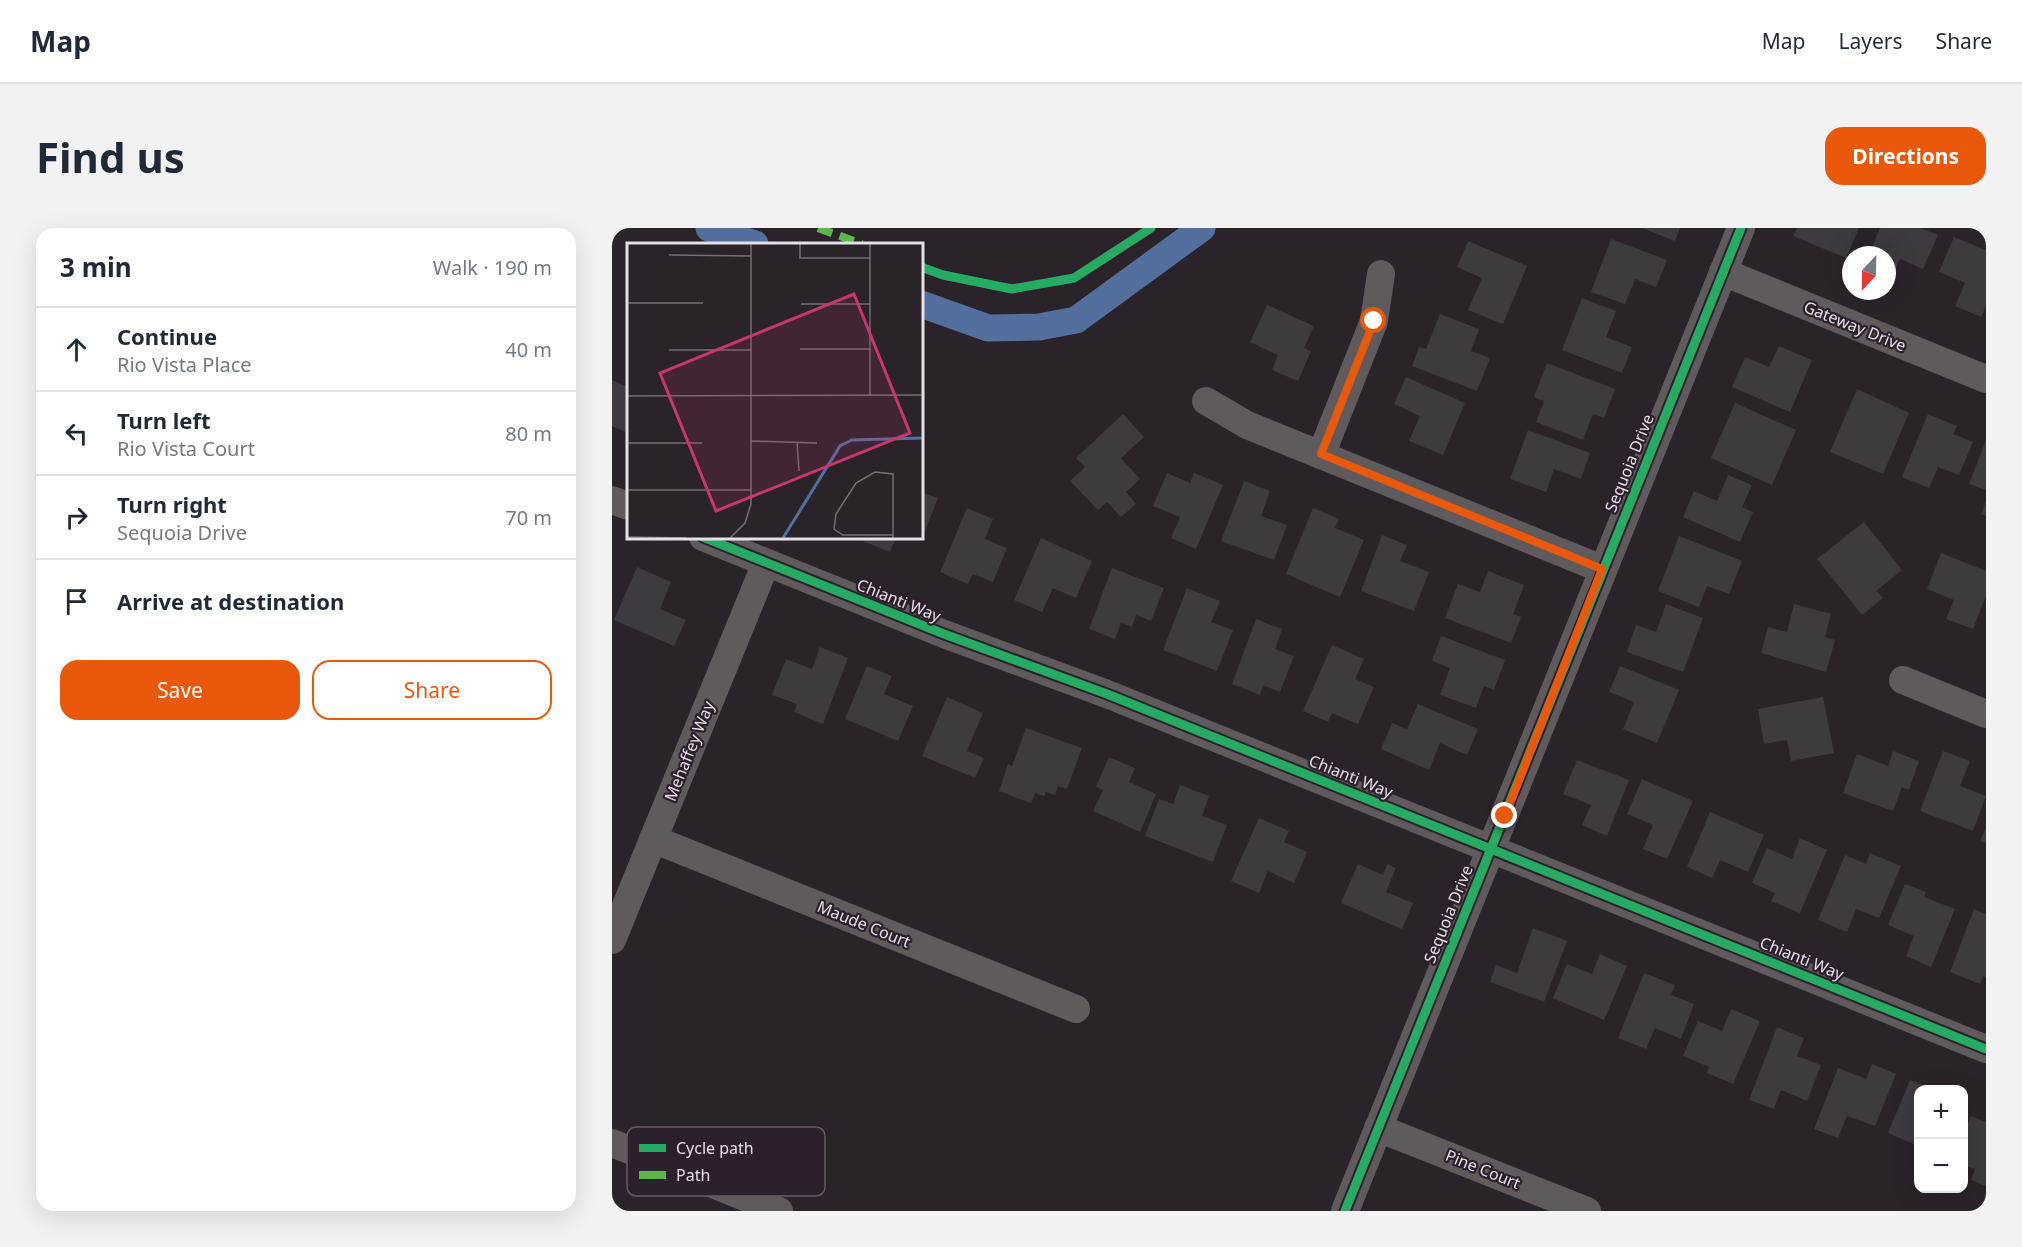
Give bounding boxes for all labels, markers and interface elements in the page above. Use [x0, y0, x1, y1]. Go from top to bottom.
text: Map [30, 22, 91, 60]
text: Map [1762, 27, 1806, 55]
text: Layers [1839, 27, 1903, 55]
text: Share [1936, 27, 1992, 55]
button: Directions [1825, 127, 1986, 185]
text: Find us [36, 128, 185, 185]
inset map [627, 243, 922, 538]
north arrow [1842, 246, 1896, 300]
text: 3 min [60, 249, 132, 285]
text: Walk · 190 m [433, 254, 552, 281]
street label: Gateway Drive [1801, 295, 1909, 357]
route start [1360, 307, 1386, 333]
text: Continue [117, 321, 217, 351]
icon: ahead [60, 333, 93, 366]
text: 40 m [505, 336, 552, 363]
text: Rio Vista Place [117, 351, 252, 378]
text: Turn left [117, 405, 211, 435]
street label: Sequoia Drive [1599, 411, 1659, 515]
icon: left [60, 417, 93, 450]
text: 80 m [505, 420, 552, 447]
text: Rio Vista Court [117, 435, 255, 462]
text: Turn right [117, 489, 227, 519]
icon: right [60, 501, 93, 534]
text: 70 m [505, 504, 552, 531]
text: Sequoia Drive [117, 519, 247, 546]
street label: Chianti Way [854, 573, 945, 627]
icon: arrive [60, 585, 93, 618]
text: Arrive at destination [117, 586, 344, 616]
button: Save [60, 660, 300, 720]
button: Share [312, 660, 552, 720]
street label: Mehaffey Way [659, 697, 719, 804]
street label: Chianti Way [1306, 749, 1397, 803]
route end [1491, 802, 1517, 828]
street label: Sequoia Drive [1418, 862, 1478, 966]
street label: Maude Court [814, 895, 914, 953]
street label: Chianti Way [1757, 931, 1848, 985]
map controls [1914, 1085, 1968, 1193]
button: + [1914, 1085, 1968, 1139]
legend [627, 1127, 825, 1196]
text: Cycle path [676, 1137, 754, 1159]
button: − [1914, 1139, 1968, 1193]
street label: Pine Court [1442, 1144, 1524, 1194]
text: Path [676, 1164, 710, 1186]

